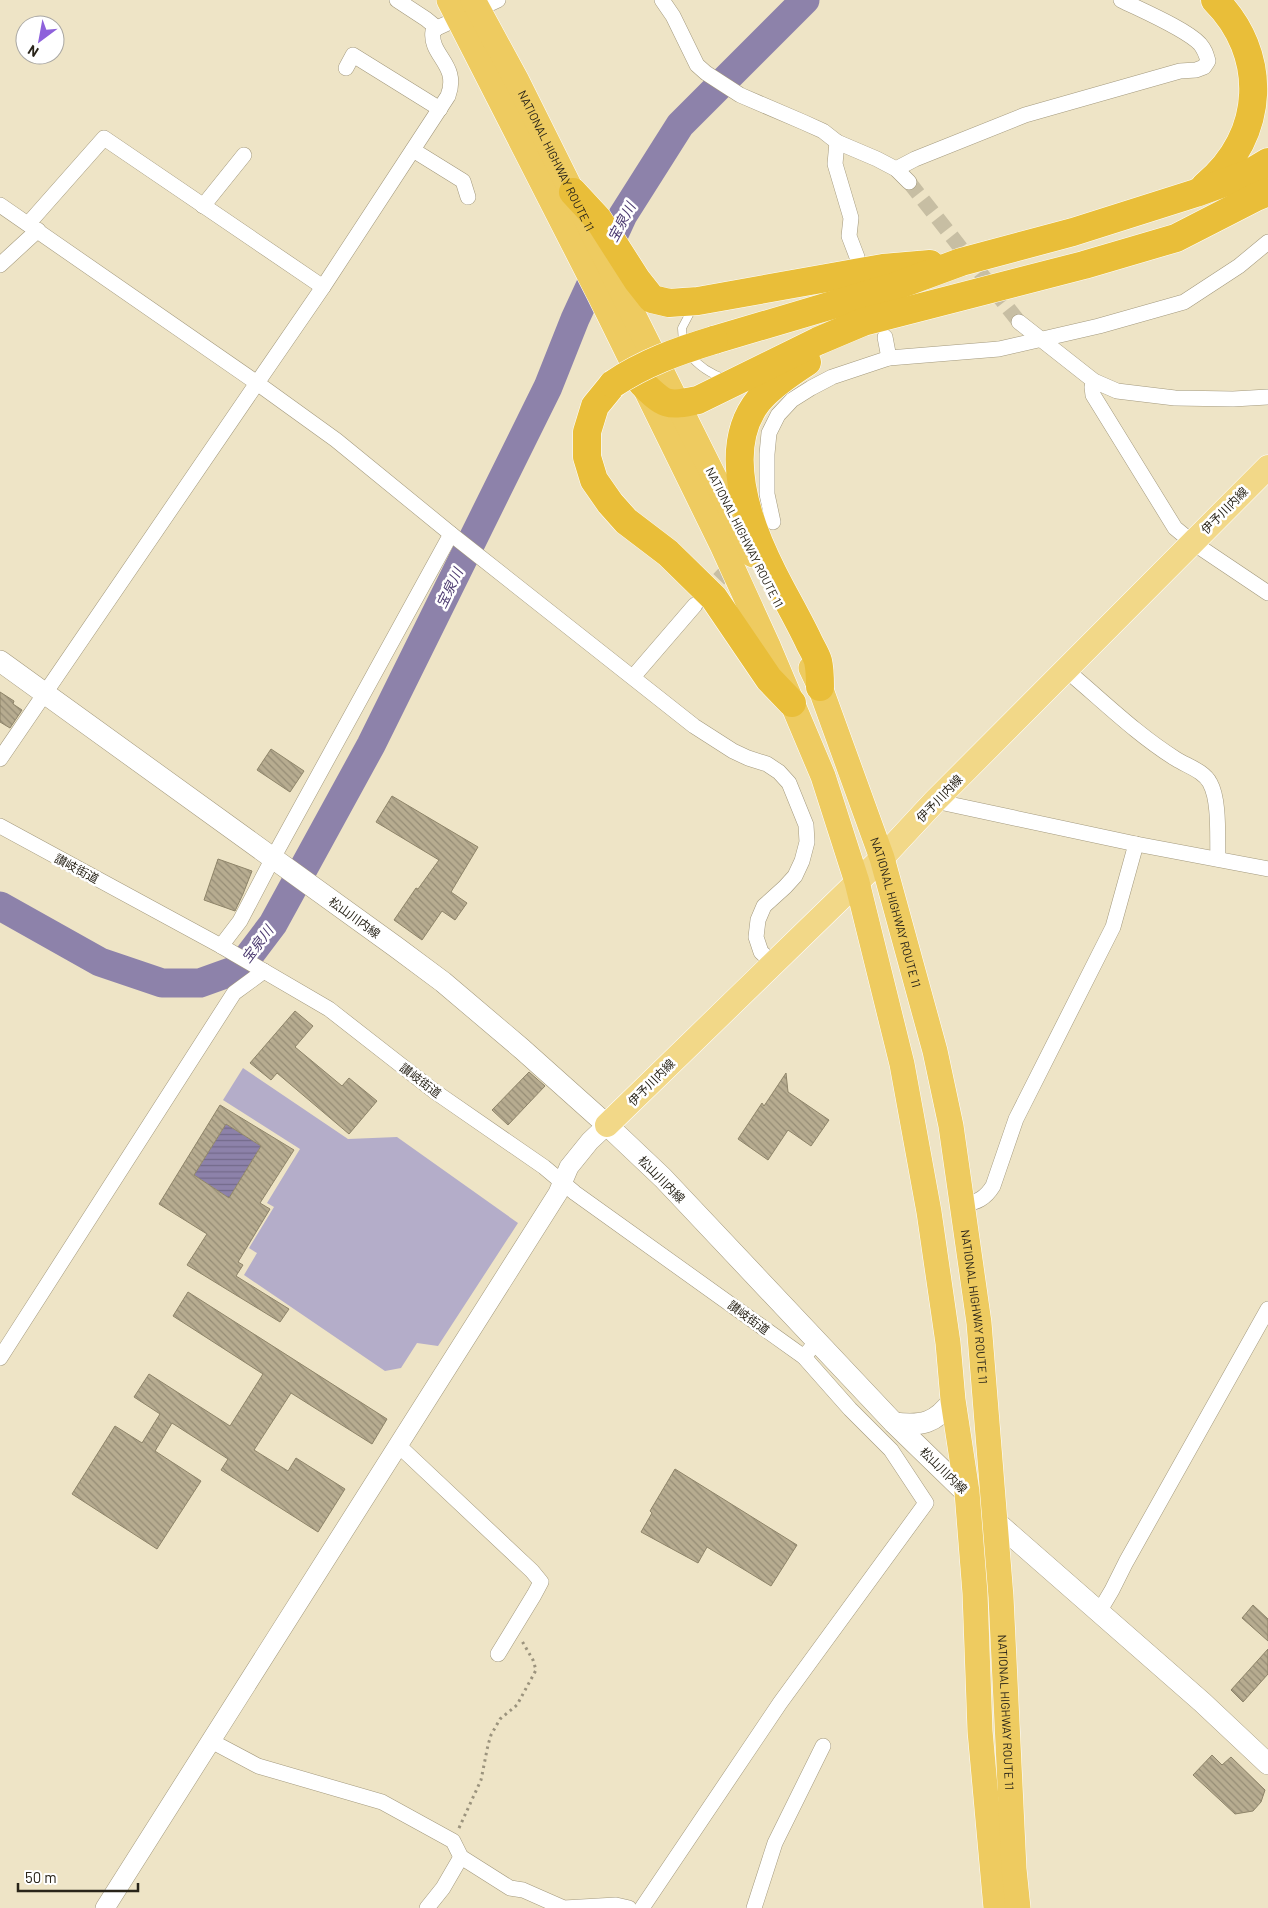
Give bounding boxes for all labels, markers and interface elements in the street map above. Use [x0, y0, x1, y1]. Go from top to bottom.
north arrow [15, 15, 65, 65]
text: N [24, 42, 41, 61]
street label: NATIONAL HIGHWAY ROUTE 11 [516, 88, 598, 233]
water label: 宝泉川 [604, 198, 639, 245]
street label: NATIONAL HIGHWAY ROUTE 11 [704, 465, 786, 609]
street label: 伊予川内線 [1198, 484, 1250, 536]
water label: 宝泉川 [432, 564, 467, 611]
street label: 伊予川内線 [913, 772, 965, 824]
street label: NATIONAL HIGHWAY ROUTE 11 [868, 835, 924, 989]
street label: 讃岐街道 [53, 851, 101, 885]
street label: 松山川内線 [327, 894, 383, 940]
water label: 宝泉川 [238, 921, 278, 966]
street label: 伊予川内線 [625, 1056, 677, 1108]
street label: 讃岐街道 [398, 1060, 444, 1100]
street label: 松山川内線 [636, 1153, 688, 1205]
street label: NATIONAL HIGHWAY ROUTE 11 [959, 1228, 991, 1384]
street label: 讃岐街道 [725, 1297, 773, 1337]
street label: 松山川内線 [918, 1444, 970, 1496]
street label: NATIONAL HIGHWAY ROUTE 11 [996, 1634, 1017, 1790]
scale bar [18, 1860, 138, 1892]
text: 50 m [25, 1868, 57, 1886]

